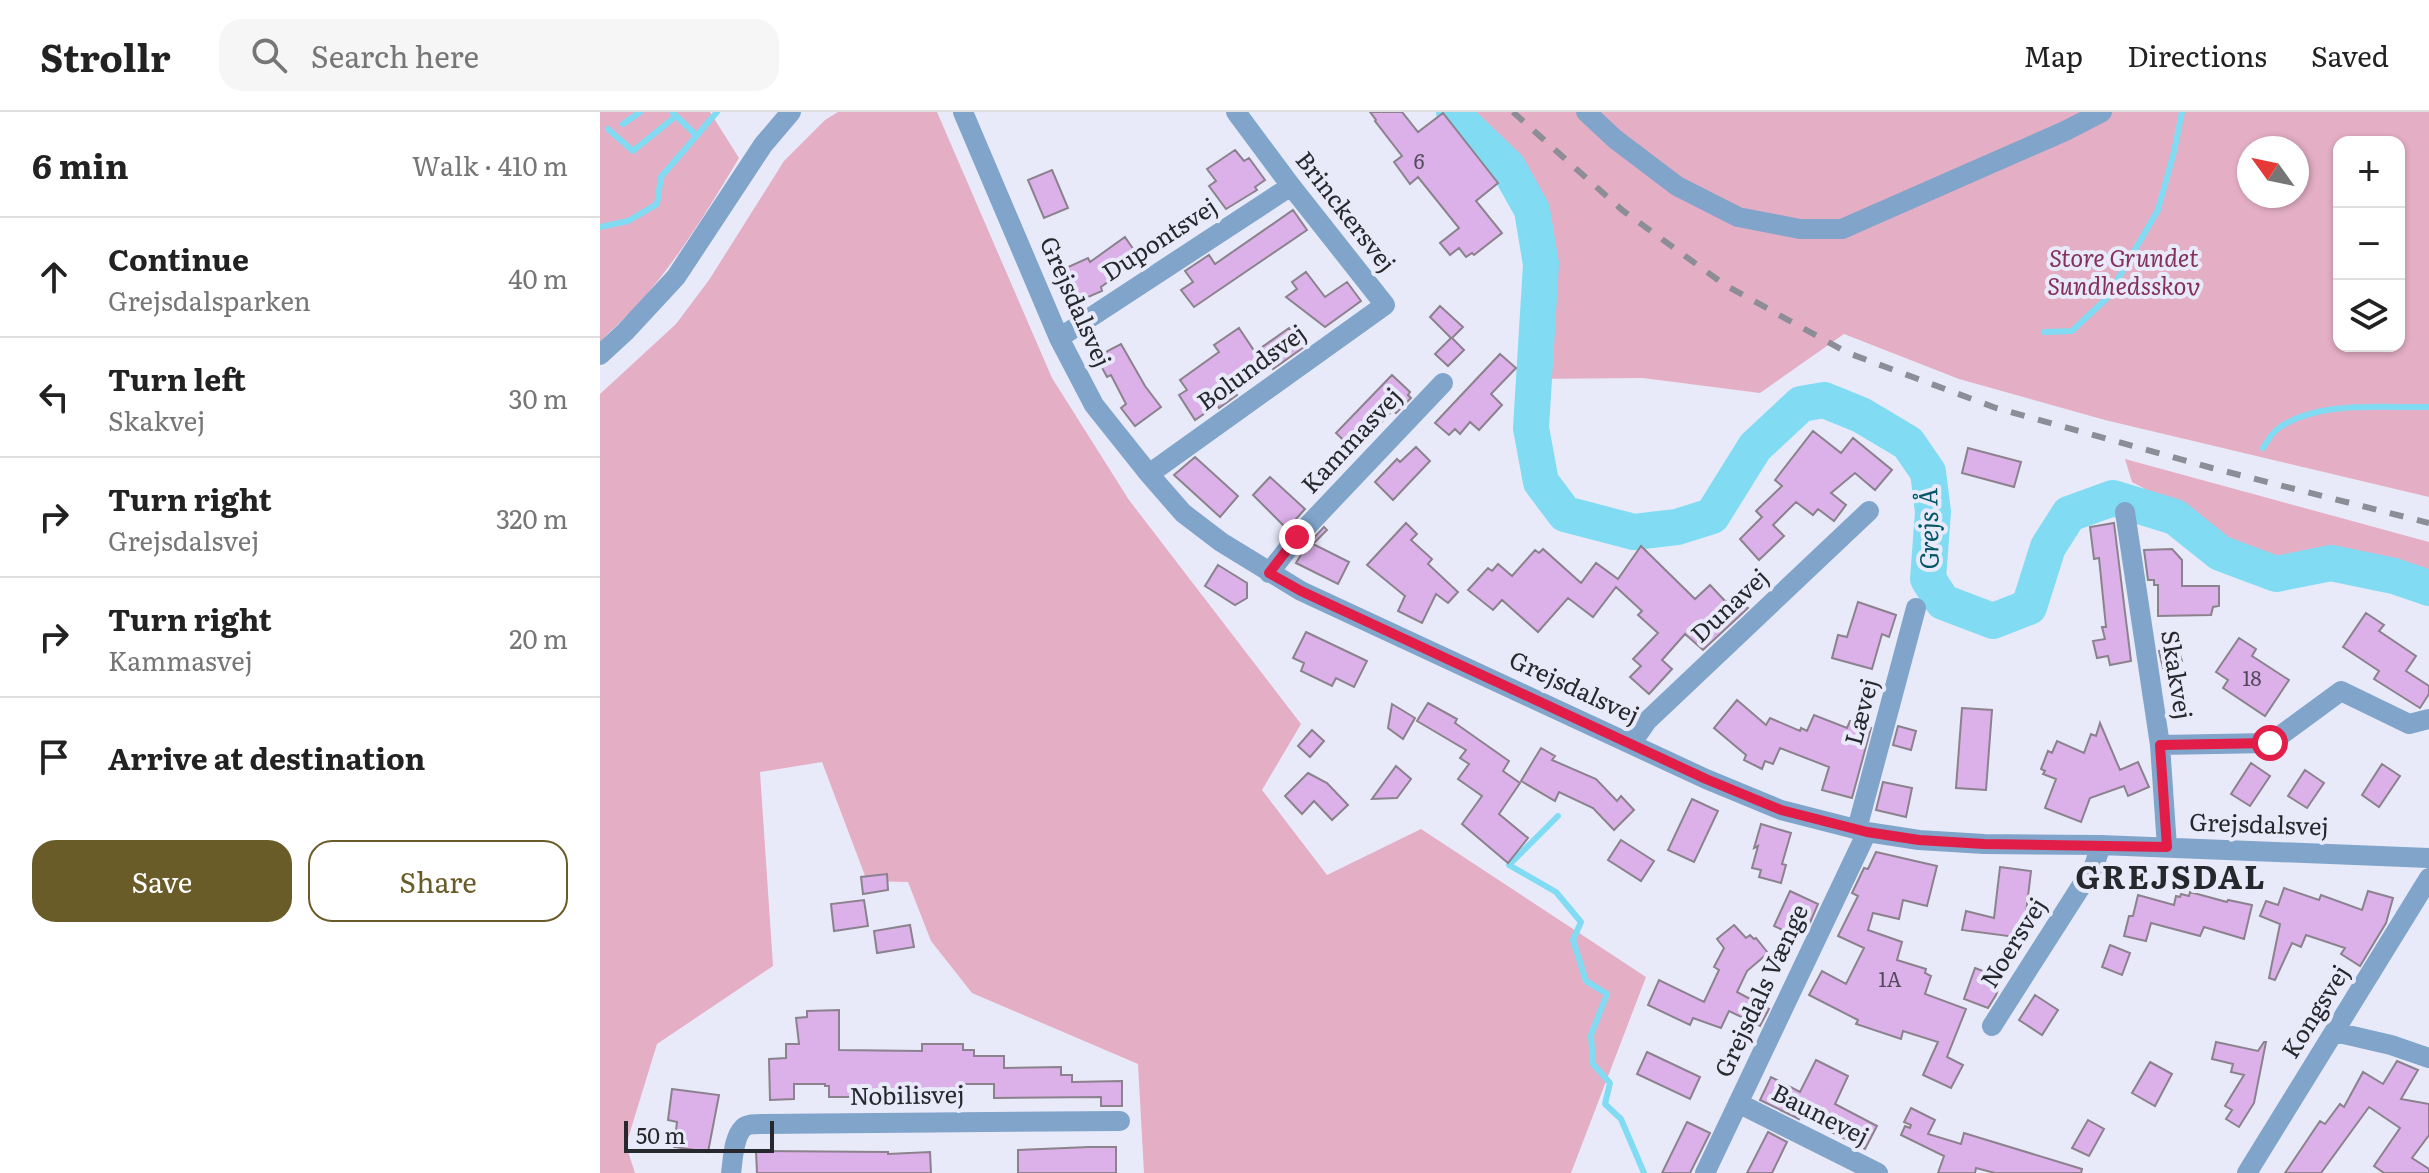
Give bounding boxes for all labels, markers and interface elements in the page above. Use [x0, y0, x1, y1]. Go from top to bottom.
search box [219, 19, 779, 91]
text: Strollr [40, 27, 171, 84]
icon: search [247, 33, 291, 77]
text: Search here [311, 33, 479, 77]
text: Map [2024, 34, 2083, 76]
text: Directions [2127, 34, 2267, 76]
text: Saved [2311, 34, 2389, 76]
north arrow [2237, 136, 2309, 208]
map controls [2333, 136, 2405, 352]
button: + [2333, 136, 2405, 208]
text: 6 min [32, 139, 129, 189]
street label: Brinckersvej [1289, 143, 1405, 278]
text: Walk · 410 m [412, 145, 568, 184]
house number: 6 [1414, 145, 1425, 175]
street label: Dupontsvej [1094, 188, 1223, 288]
button: − [2333, 208, 2405, 280]
street label: Grejsdalsvej [1033, 230, 1122, 372]
text: Continue [108, 236, 249, 280]
park label: Store Grundet Sundhedsskov [2047, 239, 2201, 302]
icon: ahead [32, 255, 76, 299]
text: 40 m [508, 258, 568, 297]
text: Grejsdalsparken [108, 280, 311, 319]
button: layers [2333, 280, 2405, 352]
street label: Bolundsvej [1189, 315, 1312, 417]
text: Turn left [108, 356, 246, 400]
icon: left [32, 375, 76, 419]
text: 30 m [508, 378, 568, 417]
street label: Kammasvej [1292, 379, 1409, 500]
text: Skakvej [108, 400, 205, 439]
text: Turn right [108, 476, 272, 520]
water label: Grejs Å [1906, 488, 1947, 570]
icon: right [32, 495, 76, 539]
text: 320 m [496, 498, 568, 537]
route end [1279, 519, 1315, 555]
text: Grejsdalsvej [108, 520, 259, 559]
street label: Dunavej [1682, 559, 1775, 649]
text: Turn right [108, 596, 272, 640]
icon: right [32, 615, 76, 659]
text: 20 m [509, 618, 568, 657]
street label: Skakvej [2154, 627, 2203, 722]
text: Kammasvej [108, 640, 253, 679]
street label: Grejsdalsvej [1504, 640, 1646, 731]
house number: 18 [2242, 662, 2262, 692]
street label: Lævej [1834, 674, 1885, 749]
route start [2252, 725, 2288, 761]
icon: arrive [32, 735, 76, 779]
text: Arrive at destination [108, 735, 425, 779]
street label: Grejsdalsvej [2189, 803, 2329, 842]
button: Save [32, 840, 292, 922]
button: Share [308, 840, 568, 922]
district label: GREJSDAL [2075, 851, 2267, 899]
street label: Noersvej [1970, 890, 2053, 994]
street label: Grejsdals Vænge [1704, 898, 1815, 1082]
street label: Kongsvej [2271, 957, 2356, 1064]
house number: 1A [1879, 963, 1902, 993]
street label: Baunevej [1767, 1073, 1876, 1152]
street label: Nobilisvej [849, 1075, 965, 1112]
scale bar [624, 1117, 774, 1153]
text: 50 m [636, 1118, 686, 1151]

